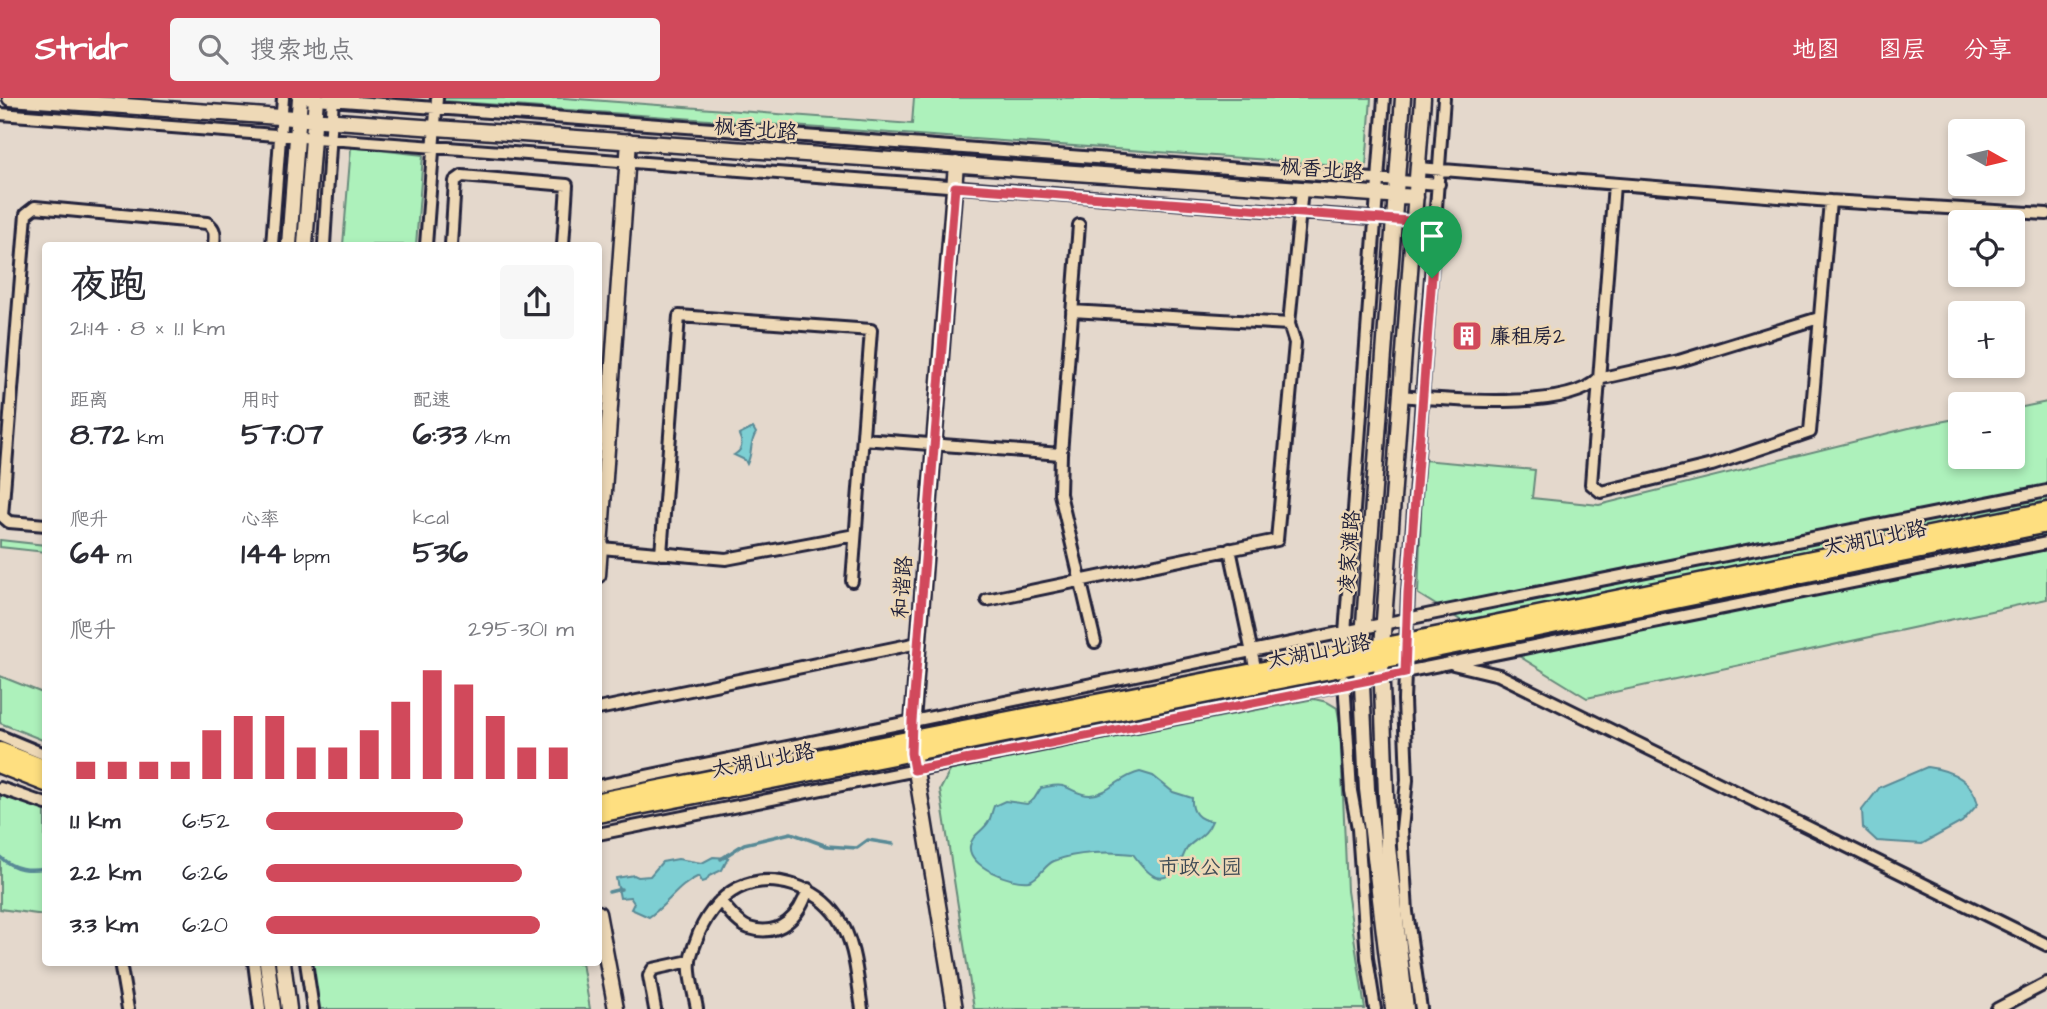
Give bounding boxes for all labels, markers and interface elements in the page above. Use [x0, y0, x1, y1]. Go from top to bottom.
search box [170, 18, 660, 81]
text: Stridr [35, 26, 128, 72]
icon: search [194, 30, 232, 68]
text: 搜索地点 [250, 32, 354, 68]
text: 地图 [1792, 33, 1840, 67]
text: 图层 [1878, 33, 1926, 67]
text: 分享 [1964, 33, 2012, 67]
street label: 枫香北路 [713, 112, 799, 147]
north arrow [1948, 119, 2025, 196]
map controls [1948, 119, 2025, 469]
street label: 枫香北路 [1279, 152, 1365, 187]
pin [1402, 206, 1462, 278]
button: locate [1948, 210, 2025, 287]
icon: arrive [1413, 217, 1451, 255]
text: 夜跑 [70, 260, 146, 312]
button: share [500, 265, 574, 339]
button: + [1948, 301, 2025, 378]
text: 21:14 · 8 × 1.1 km [70, 312, 225, 344]
building icon: 廉租房2 [1450, 319, 1484, 353]
place label: 廉租房2 [1490, 322, 1565, 351]
text: 距离 [70, 387, 108, 414]
text: 用时 [241, 387, 279, 414]
text: 配速 [413, 387, 451, 414]
button: − [1948, 392, 2025, 469]
text: 8.72 [70, 414, 129, 456]
text: 57:07 [241, 414, 323, 456]
text: 6:33 [413, 414, 467, 456]
text: km [129, 425, 163, 452]
text: /km [467, 425, 510, 452]
text: kcal [413, 505, 449, 532]
text: 爬升 [70, 506, 108, 533]
text: 心率 [241, 506, 279, 533]
street label: 凌家滩路 [1332, 509, 1367, 595]
street label: 太湖山北路 [1821, 513, 1929, 564]
text: 536 [413, 532, 468, 574]
text: 64 [70, 533, 109, 575]
text: 144 [241, 533, 286, 575]
text: m [109, 544, 132, 571]
text: bpm [286, 544, 330, 571]
street label: 和谐路 [886, 555, 919, 619]
text: 295–301 m [468, 613, 574, 645]
text: 爬升 [70, 614, 116, 646]
street label: 太湖山北路 [1265, 627, 1373, 676]
street label: 太湖山北路 [709, 736, 817, 785]
text: 1.1 km [70, 805, 120, 837]
text: 6:52 [182, 805, 230, 837]
park label: 市政公园 [1158, 853, 1242, 882]
text: 2.2 km [70, 857, 141, 889]
text: 6:26 [182, 857, 228, 889]
text: 3.3 km [70, 909, 138, 941]
text: 6:20 [182, 909, 228, 941]

